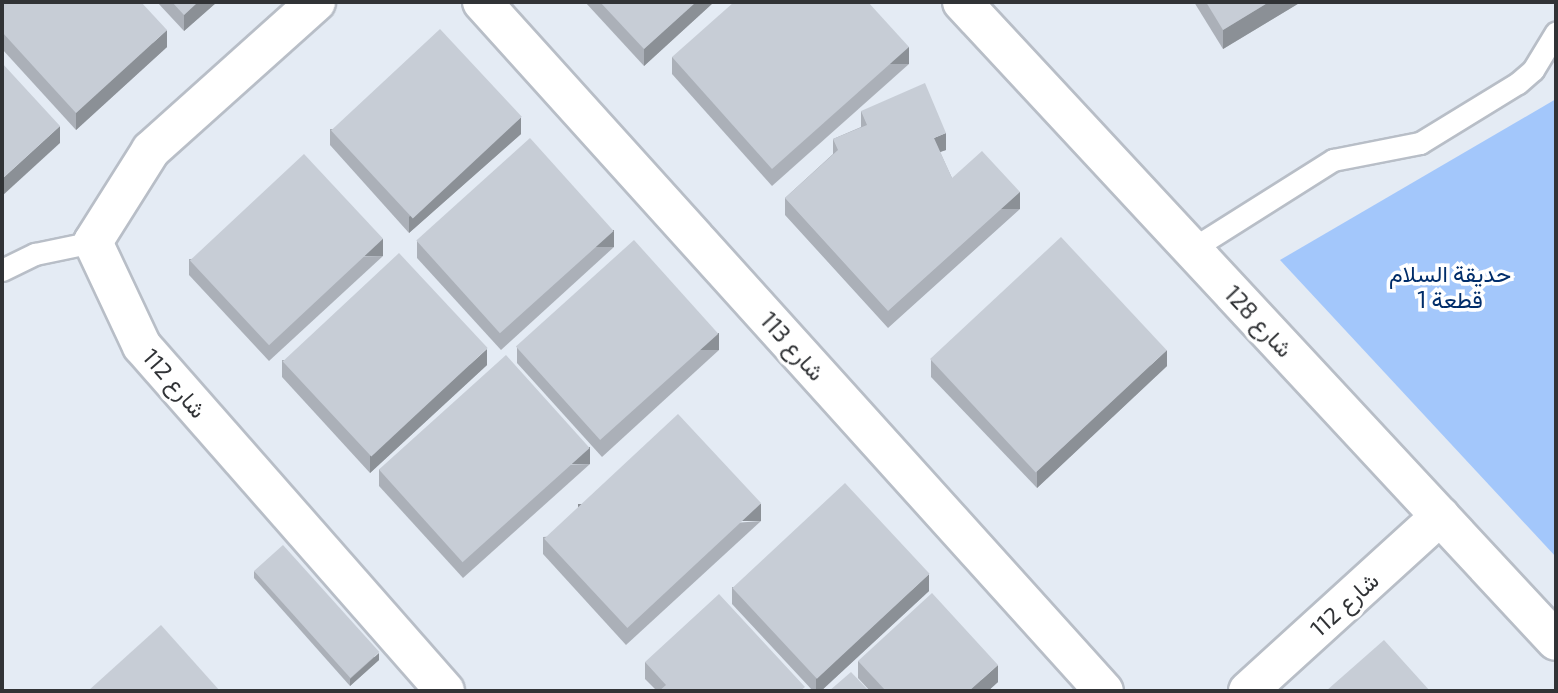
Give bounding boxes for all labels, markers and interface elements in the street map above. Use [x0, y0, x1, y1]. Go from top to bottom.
park label: حديقة السلام قطعة 1 [1389, 259, 1511, 313]
street label: شارع 128 [1219, 280, 1299, 362]
street label: شارع 113 [755, 306, 831, 386]
street label: شارع 112 [137, 343, 213, 423]
street label: شارع 112 [1304, 566, 1384, 642]

